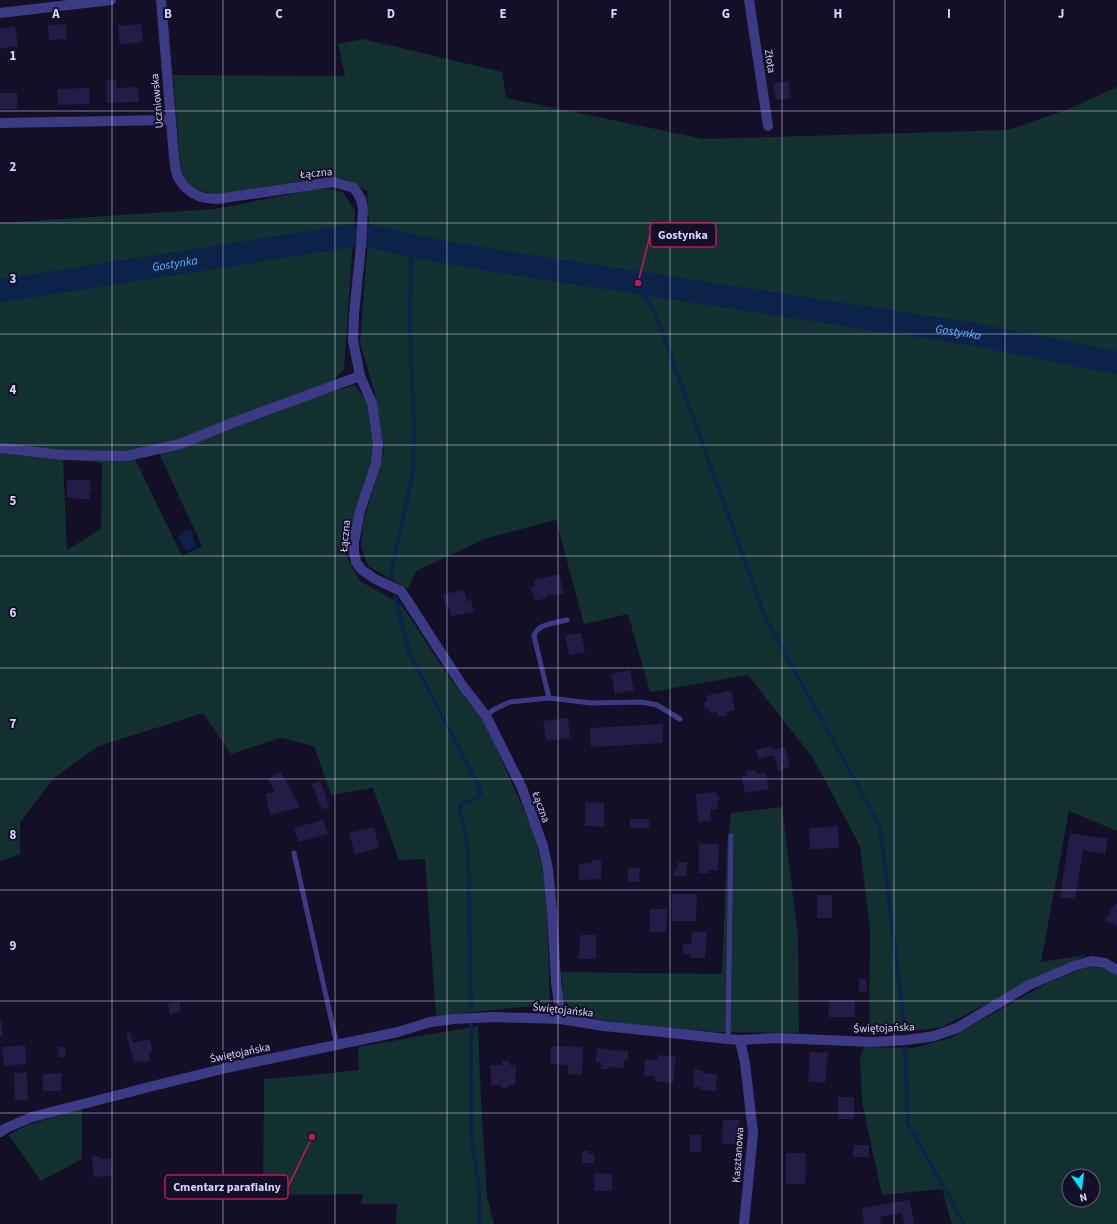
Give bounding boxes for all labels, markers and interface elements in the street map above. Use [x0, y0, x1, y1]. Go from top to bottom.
text: A [51, 5, 60, 23]
text: B [164, 5, 172, 23]
text: C [275, 5, 283, 23]
text: D [387, 5, 395, 23]
text: E [499, 5, 507, 23]
text: F [611, 5, 618, 23]
text: G [722, 5, 730, 23]
text: H [834, 5, 842, 23]
text: I [947, 5, 951, 23]
text: J [1058, 5, 1064, 23]
text: 1 [10, 47, 17, 65]
street label: Złota [761, 48, 779, 74]
street label: Uczniowska [147, 73, 167, 129]
text: 2 [10, 158, 17, 176]
street label: Łączna [298, 164, 333, 182]
callout: Gostynka [650, 223, 716, 247]
text: Gostynka [658, 227, 708, 244]
water label: Gostynka [151, 251, 199, 275]
text: 3 [10, 270, 17, 288]
water label: Gostynka [934, 320, 983, 344]
text: 4 [10, 381, 17, 399]
text: 5 [10, 492, 17, 510]
street label: Łączna [336, 519, 354, 554]
text: 6 [10, 604, 17, 622]
text: 7 [10, 715, 17, 733]
street label: Łączna [528, 788, 554, 825]
text: 8 [10, 826, 17, 844]
text: 9 [10, 937, 17, 955]
street label: Świętojańska [532, 999, 594, 1021]
street label: Świętojańska [853, 1019, 915, 1037]
street label: Świętojańska [209, 1039, 271, 1067]
street label: Kasztanowa [729, 1127, 747, 1183]
north arrow [1061, 1168, 1101, 1208]
callout: Cmentarz parafialny [165, 1175, 288, 1199]
text: Cmentarz parafialny [173, 1179, 282, 1196]
text: N [1078, 1189, 1089, 1205]

